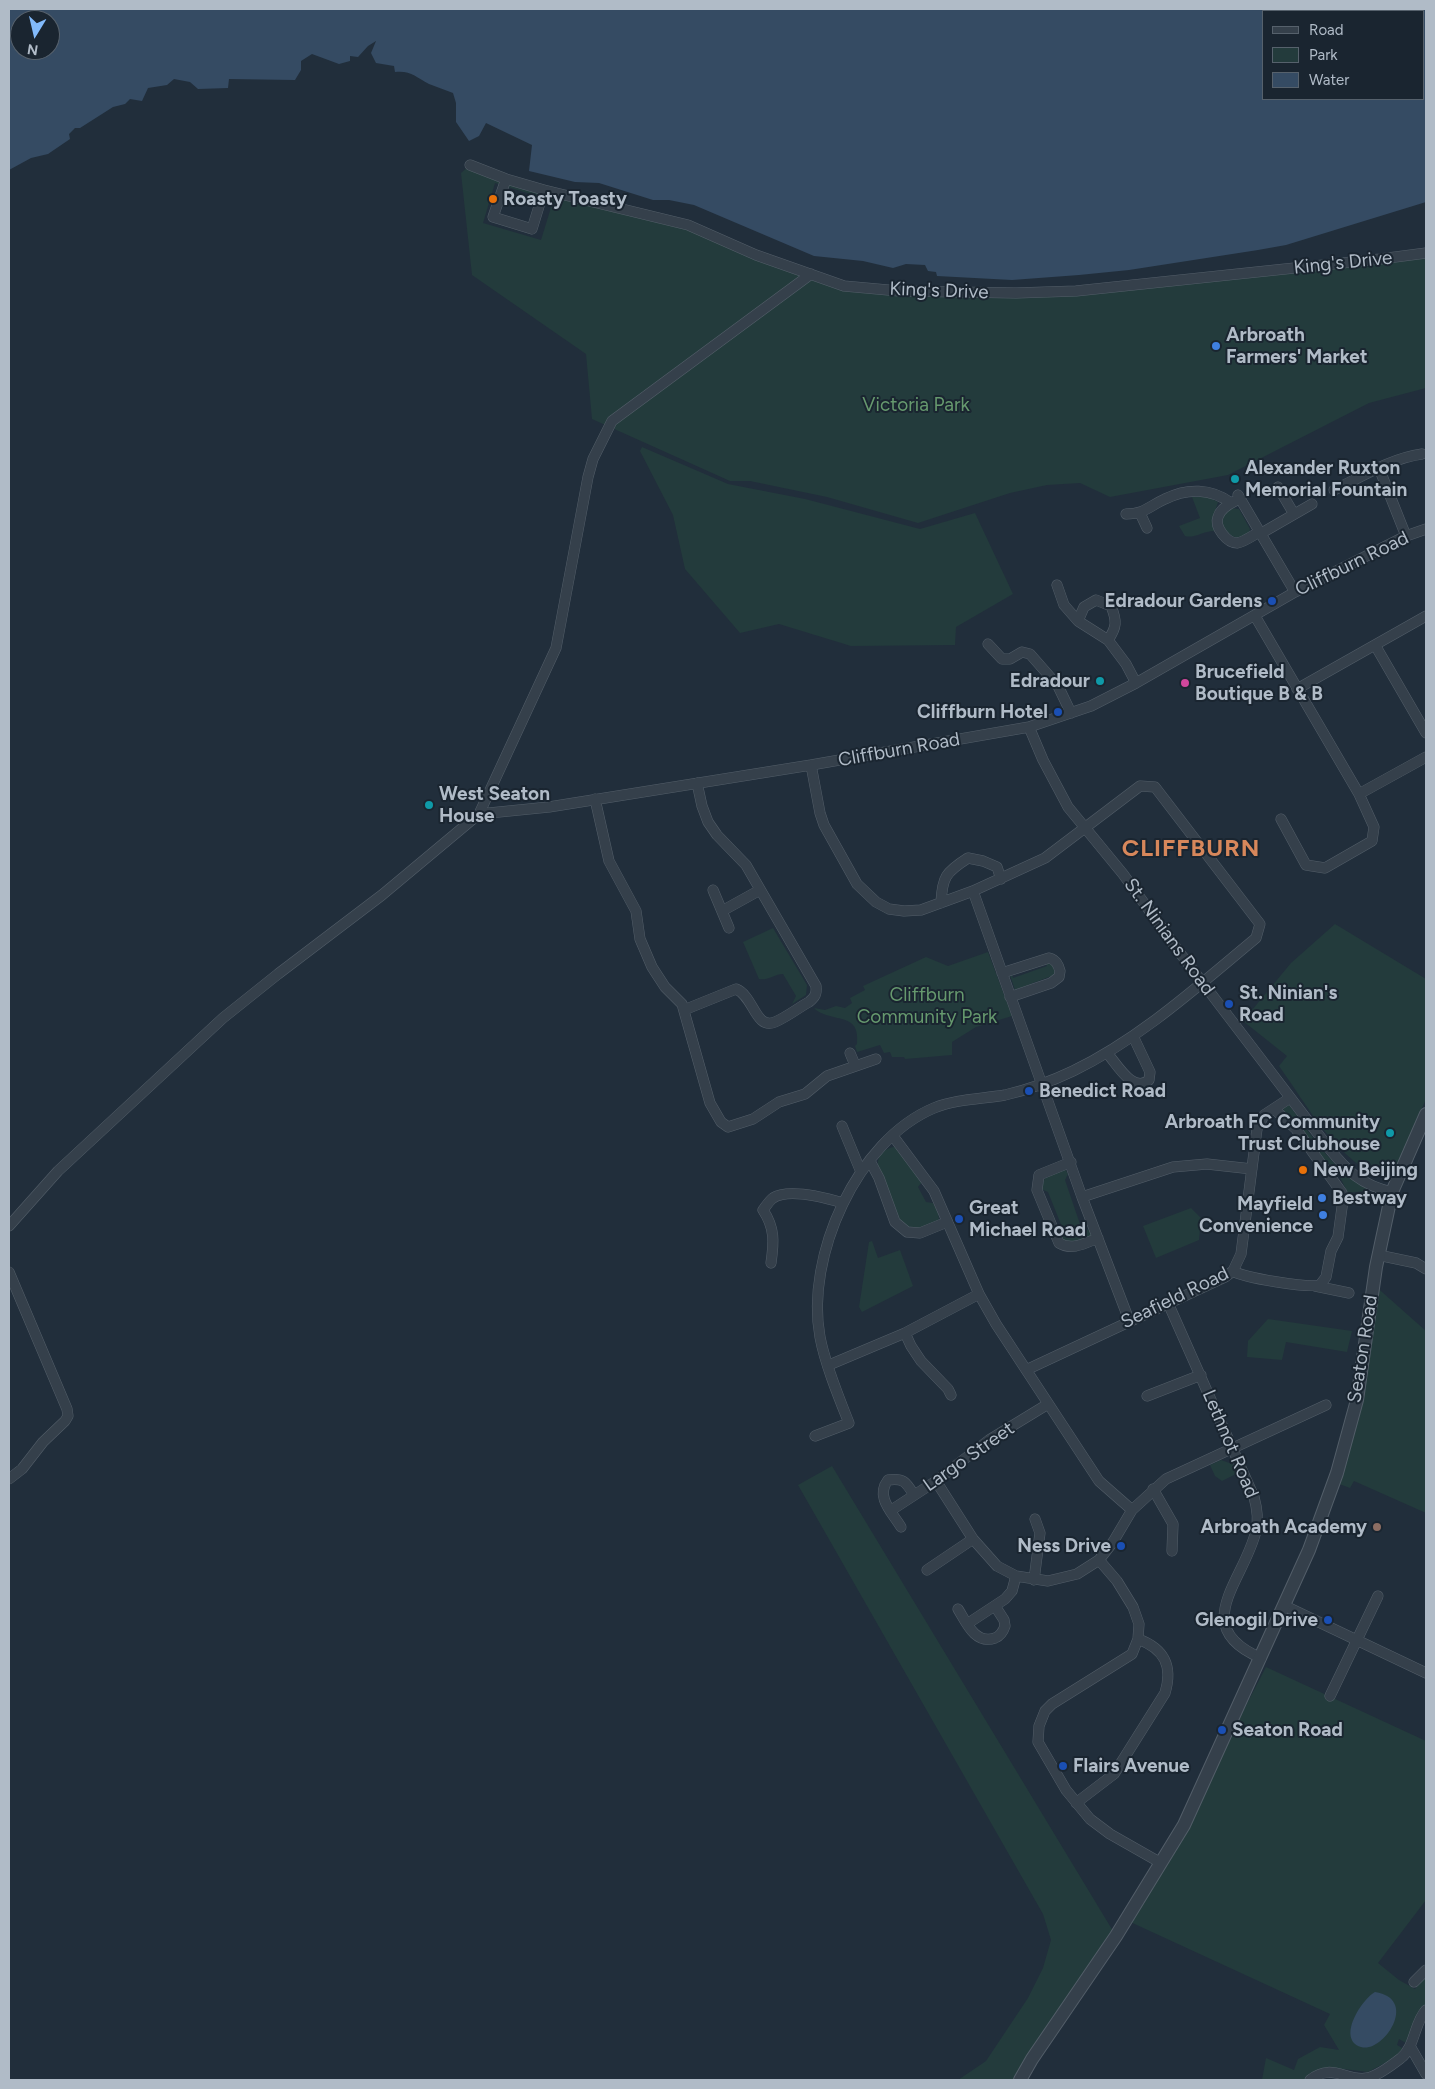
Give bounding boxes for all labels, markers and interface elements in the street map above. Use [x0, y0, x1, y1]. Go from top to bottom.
north arrow [10, 10, 60, 60]
legend [1262, 10, 1425, 100]
text: Road [1309, 21, 1344, 39]
text: N [26, 40, 39, 59]
text: Park [1309, 46, 1338, 64]
text: Water [1309, 71, 1349, 89]
place label: Roasty Toasty [503, 188, 627, 210]
marker: Roasty Toasty [487, 193, 499, 205]
street label: King's Drive [1293, 246, 1393, 280]
street label: King's Drive [889, 278, 989, 304]
place label: Arbroath Farmers' Market [1226, 324, 1368, 368]
marker: Arbroath Farmers' Market [1210, 340, 1222, 352]
park label: Victoria Park [862, 394, 970, 416]
place label: Alexander Ruxton Memorial Fountain [1245, 457, 1407, 501]
marker: Alexander Ruxton Memorial Fountain [1229, 473, 1241, 485]
street label: Cliffburn Road [1292, 527, 1412, 601]
place label: Edradour Gardens [1104, 590, 1262, 612]
marker: Edradour Gardens [1266, 595, 1278, 607]
place label: Brucefield Boutique B & B [1195, 661, 1323, 705]
place label: Edradour [1010, 670, 1090, 692]
marker: Edradour [1094, 675, 1106, 687]
marker: Brucefield Boutique B & B [1179, 677, 1191, 689]
place label: Cliffburn Hotel [917, 701, 1048, 723]
marker: Cliffburn Hotel [1052, 706, 1064, 718]
street label: Cliffburn Road [836, 728, 962, 772]
place label: West Seaton House [439, 783, 550, 827]
marker: West Seaton House [423, 799, 435, 811]
district label: CLIFFBURN [1121, 835, 1261, 863]
street label: St. Ninians Road [1119, 874, 1219, 1000]
place label: St. Ninian's Road [1239, 982, 1337, 1026]
park label: Cliffburn Community Park [857, 984, 997, 1028]
marker: St. Ninian's Road [1223, 998, 1235, 1010]
place label: Benedict Road [1039, 1080, 1166, 1102]
marker: Benedict Road [1023, 1085, 1035, 1097]
place label: Arbroath FC Community Trust Clubhouse [1165, 1111, 1380, 1155]
marker: Arbroath FC Community Trust Clubhouse [1384, 1127, 1396, 1139]
place label: New Beijing [1313, 1159, 1418, 1181]
marker: New Beijing [1297, 1164, 1309, 1176]
place label: Bestway [1332, 1187, 1407, 1209]
marker: Bestway [1316, 1192, 1328, 1204]
place label: Mayfield Convenience [1199, 1193, 1313, 1237]
place label: Great Michael Road [969, 1197, 1086, 1241]
marker: Mayfield Convenience [1317, 1209, 1329, 1221]
marker: Great Michael Road [953, 1213, 965, 1225]
street label: Seafield Road [1117, 1262, 1233, 1334]
street label: Seaton Road [1343, 1293, 1383, 1405]
street label: Lethnot Road [1197, 1386, 1263, 1502]
street label: Largo Street [919, 1417, 1019, 1497]
place label: Arbroath Academy [1201, 1516, 1367, 1538]
marker: Arbroath Academy [1371, 1521, 1383, 1533]
place label: Ness Drive [1017, 1535, 1111, 1557]
marker: Ness Drive [1115, 1540, 1127, 1552]
place label: Glenogil Drive [1195, 1609, 1318, 1631]
marker: Glenogil Drive [1322, 1614, 1334, 1626]
place label: Seaton Road [1232, 1719, 1343, 1741]
marker: Seaton Road [1216, 1724, 1228, 1736]
place label: Flairs Avenue [1073, 1755, 1190, 1777]
marker: Flairs Avenue [1057, 1760, 1069, 1772]

